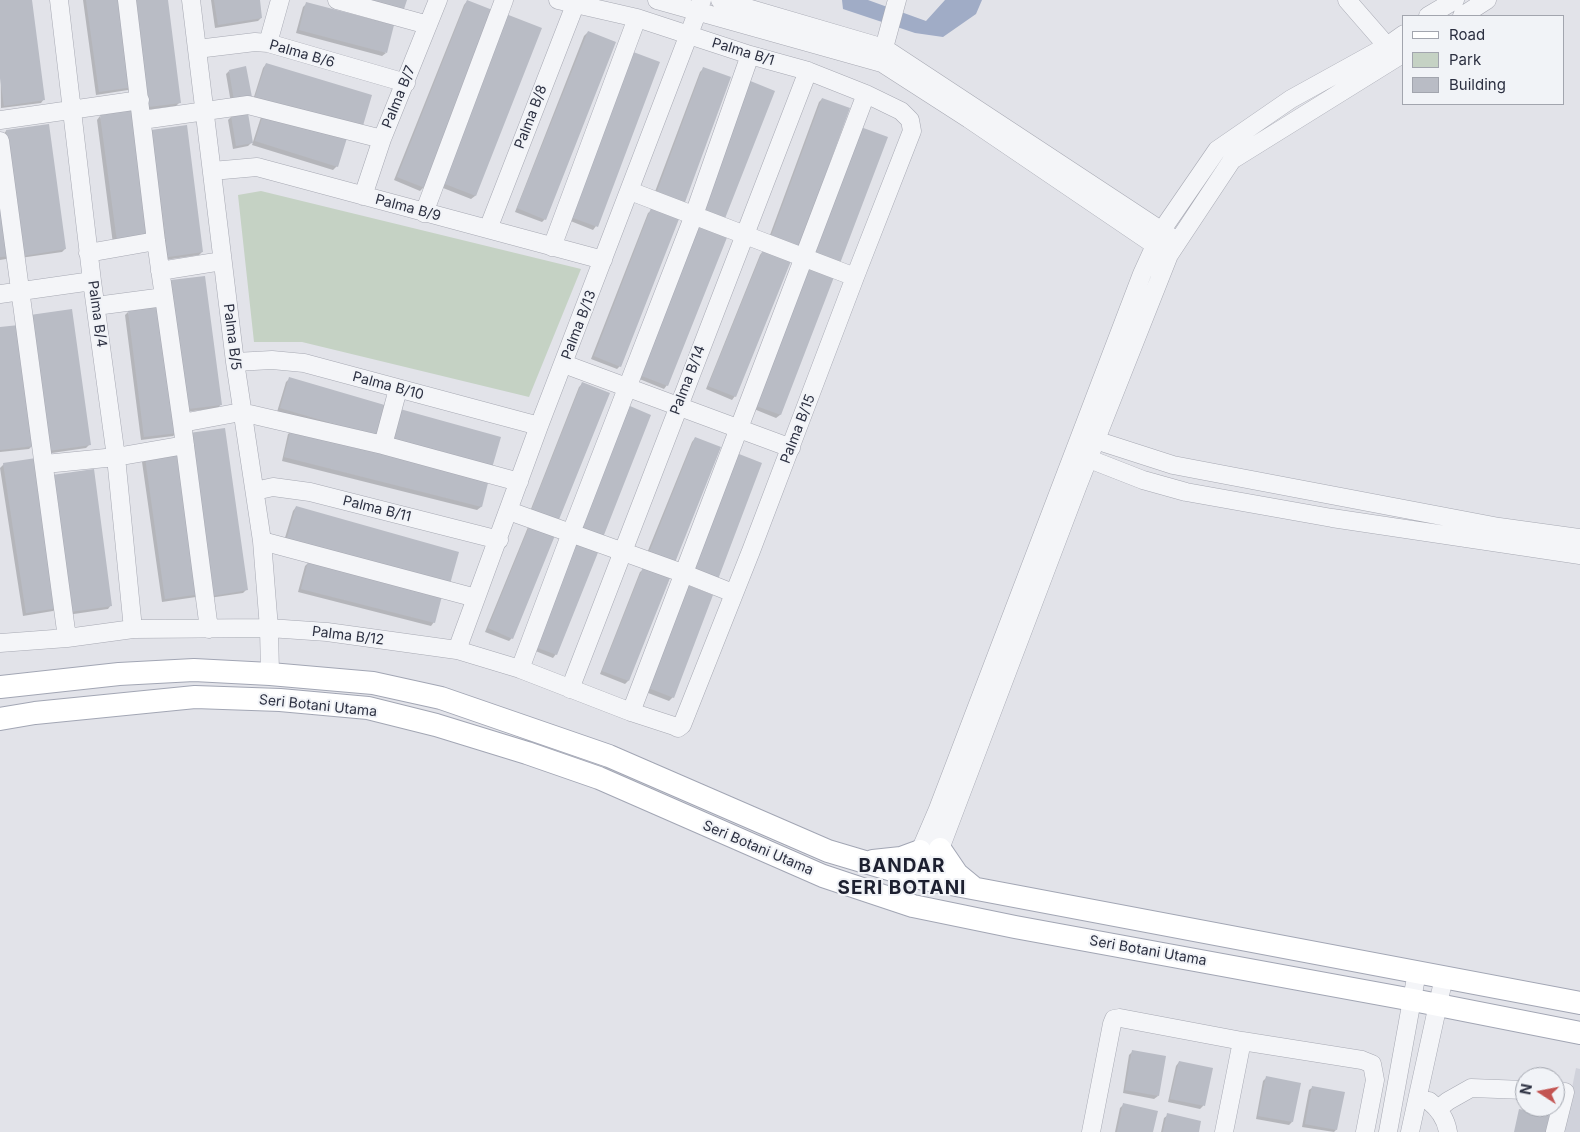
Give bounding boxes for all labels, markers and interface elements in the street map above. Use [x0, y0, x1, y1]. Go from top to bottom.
legend [1402, 15, 1565, 105]
text: Road [1449, 25, 1485, 44]
street label: Palma B/1 [710, 35, 776, 69]
street label: Palma B/6 [267, 37, 337, 71]
text: Park [1449, 50, 1481, 69]
street label: Palma B/7 [379, 63, 419, 131]
text: Building [1449, 75, 1506, 94]
street label: Palma B/8 [511, 83, 551, 151]
street label: Palma B/9 [373, 191, 443, 225]
street label: Palma B/4 [84, 279, 110, 349]
street label: Palma B/13 [558, 288, 600, 362]
street label: Palma B/5 [220, 303, 244, 371]
street label: Palma B/14 [667, 343, 709, 417]
street label: Palma B/10 [351, 368, 425, 404]
street label: Palma B/15 [777, 392, 819, 466]
street label: Palma B/11 [341, 492, 413, 526]
street label: Palma B/12 [311, 623, 385, 649]
street label: Seri Botani Utama [258, 691, 378, 721]
street label: Seri Botani Utama [700, 817, 816, 879]
district label: BANDAR SERI BOTANI [836, 855, 968, 899]
street label: Seri Botani Utama [1088, 932, 1208, 970]
north arrow [1515, 1067, 1565, 1117]
text: N [1516, 1082, 1535, 1096]

